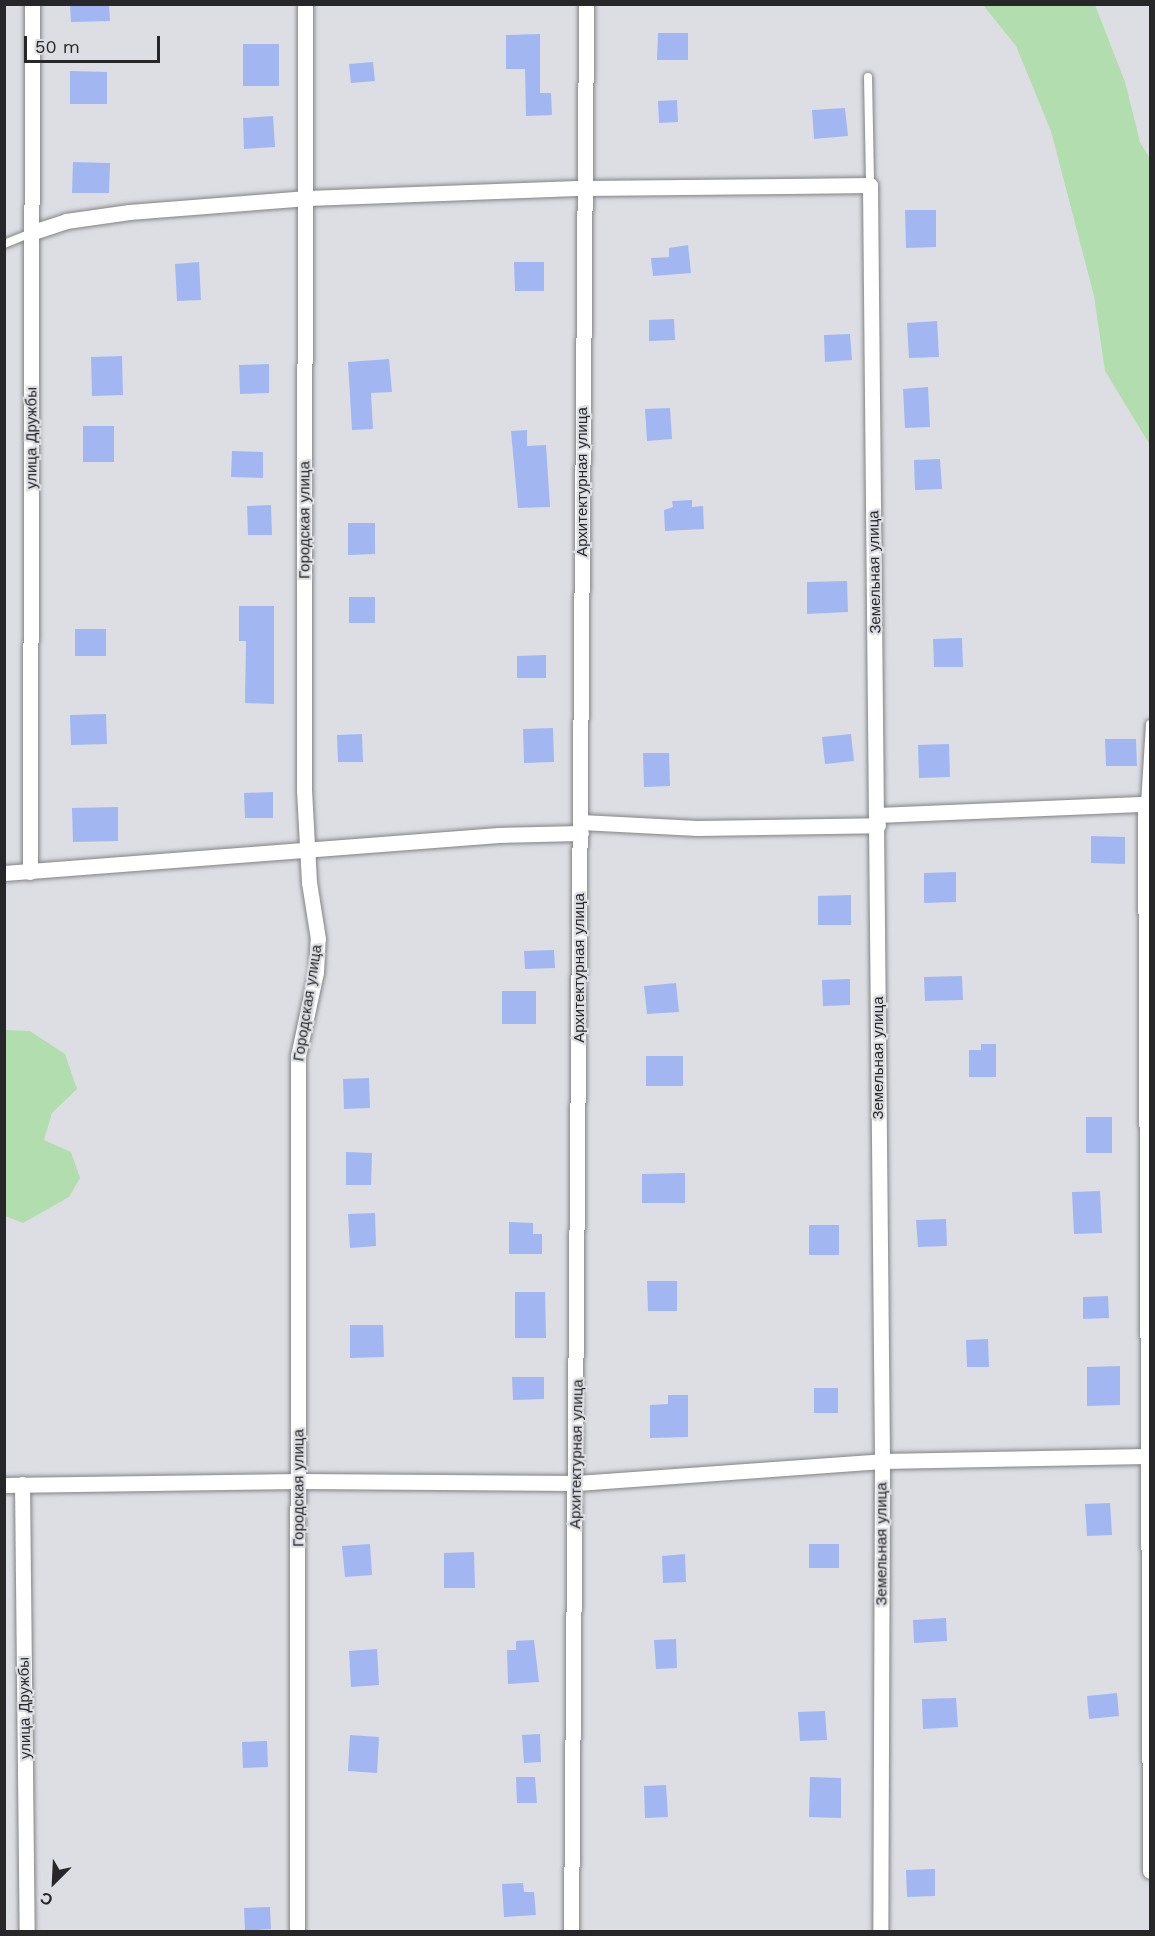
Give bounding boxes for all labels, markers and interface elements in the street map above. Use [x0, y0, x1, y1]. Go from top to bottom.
scale bar [27, 24, 164, 62]
text: 50 m [35, 36, 80, 57]
street label: улица Дружбы [23, 387, 41, 489]
street label: Архитектурная улица [574, 407, 592, 557]
street label: Городская улица [296, 461, 314, 579]
street label: Земельная улица [865, 510, 885, 634]
street label: Архитектурная улица [571, 893, 589, 1043]
street label: Городская улица [290, 943, 326, 1063]
street label: Земельная улица [870, 996, 888, 1120]
street label: Архитектурная улица [567, 1379, 587, 1529]
street label: Городская улица [290, 1429, 308, 1547]
street label: Земельная улица [873, 1482, 891, 1606]
street label: улица Дружбы [15, 1657, 35, 1759]
north arrow [24, 1852, 84, 1912]
text: С [37, 1888, 56, 1910]

